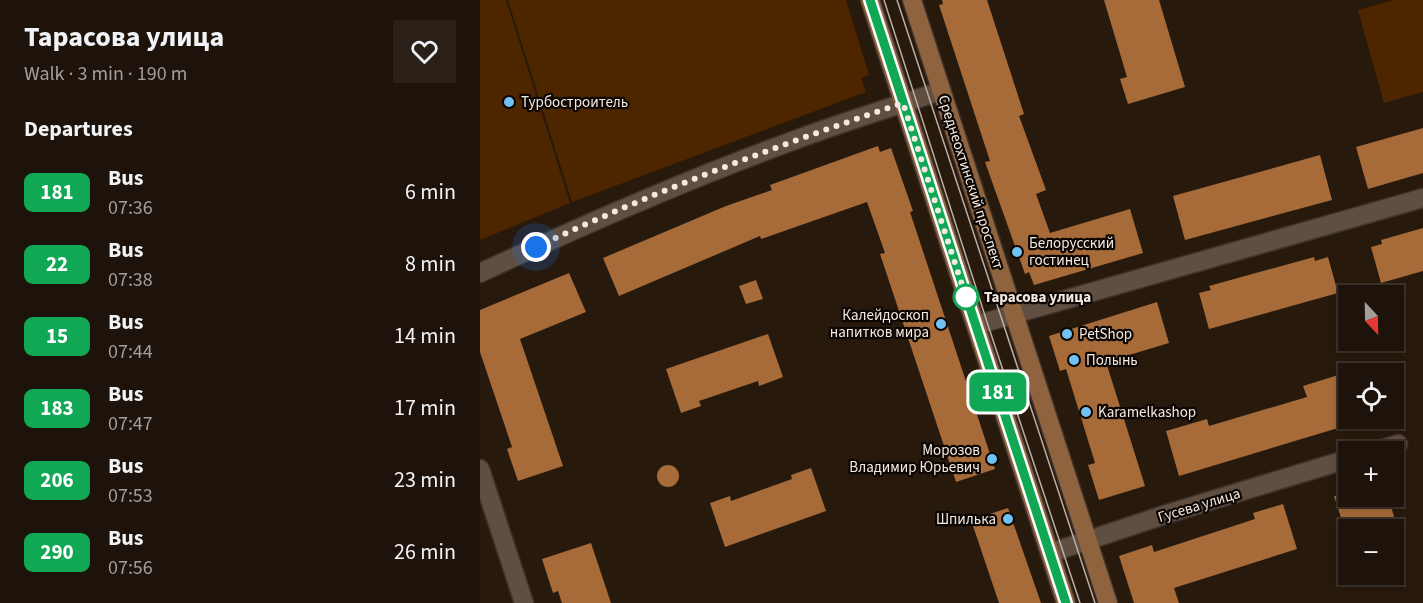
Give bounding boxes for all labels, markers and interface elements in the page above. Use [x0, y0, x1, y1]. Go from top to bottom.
text: Тарасова улица [24, 17, 224, 57]
button: heart [393, 20, 456, 83]
text: Walk · 3 min · 190 m [24, 60, 187, 88]
place label: Турбостроитель [521, 92, 628, 113]
street label: Среднеохтинский проспект [932, 92, 1009, 272]
marker: Турбостроитель [502, 95, 516, 109]
text: Departures [24, 113, 133, 145]
text: Bus [108, 162, 144, 194]
text: 6 min [405, 176, 456, 208]
text: 181 [40, 177, 74, 207]
text: 07:36 [108, 194, 153, 222]
your location [521, 232, 551, 262]
place label: Белорусский гостинец [1029, 233, 1114, 271]
text: Bus [108, 234, 144, 266]
marker: Белорусский гостинец [1010, 245, 1024, 259]
text: 8 min [405, 248, 456, 280]
text: 22 [46, 249, 68, 279]
text: 07:38 [108, 266, 153, 294]
marker: Тарасова улица [953, 284, 979, 310]
north arrow [1338, 285, 1404, 351]
map controls [1338, 285, 1404, 585]
place label: Тарасова улица [984, 287, 1091, 308]
place label: Калейдоскоп напитков мира [830, 305, 929, 343]
text: Bus [108, 306, 144, 338]
marker: Калейдоскоп напитков мира [934, 317, 948, 331]
text: 14 min [394, 320, 456, 352]
text: 15 [46, 321, 68, 351]
place label: PetShop [1079, 324, 1132, 345]
marker: PetShop [1060, 327, 1074, 341]
text: 07:44 [108, 338, 153, 366]
place label: Полынь [1086, 350, 1138, 371]
marker: Полынь [1067, 353, 1081, 367]
button: locate [1338, 363, 1404, 429]
line badge: 181 [964, 372, 1032, 412]
text: 181 [981, 377, 1015, 407]
text: Bus [108, 378, 144, 410]
text: 17 min [394, 392, 456, 424]
text: 183 [40, 393, 74, 423]
place label: Karamelkashop [1098, 402, 1196, 423]
marker: Karamelkashop [1079, 405, 1093, 419]
text: 07:47 [108, 410, 153, 438]
place label: Морозов Владимир Юрьевич [849, 440, 980, 478]
button: + [1338, 441, 1404, 507]
text: Bus [108, 450, 144, 482]
marker: Морозов Владимир Юрьевич [985, 452, 999, 466]
text: 23 min [394, 464, 456, 496]
text: 206 [40, 465, 74, 495]
text: 07:53 [108, 482, 153, 510]
street label: Гусева улица [1155, 483, 1243, 528]
place label: Шпилька [936, 509, 996, 530]
marker: Шпилька [1001, 512, 1015, 526]
button: − [1338, 519, 1404, 585]
text: Bus [108, 522, 144, 554]
text: 26 min [394, 536, 456, 568]
text: 290 [40, 537, 74, 567]
text: 07:56 [108, 554, 153, 582]

